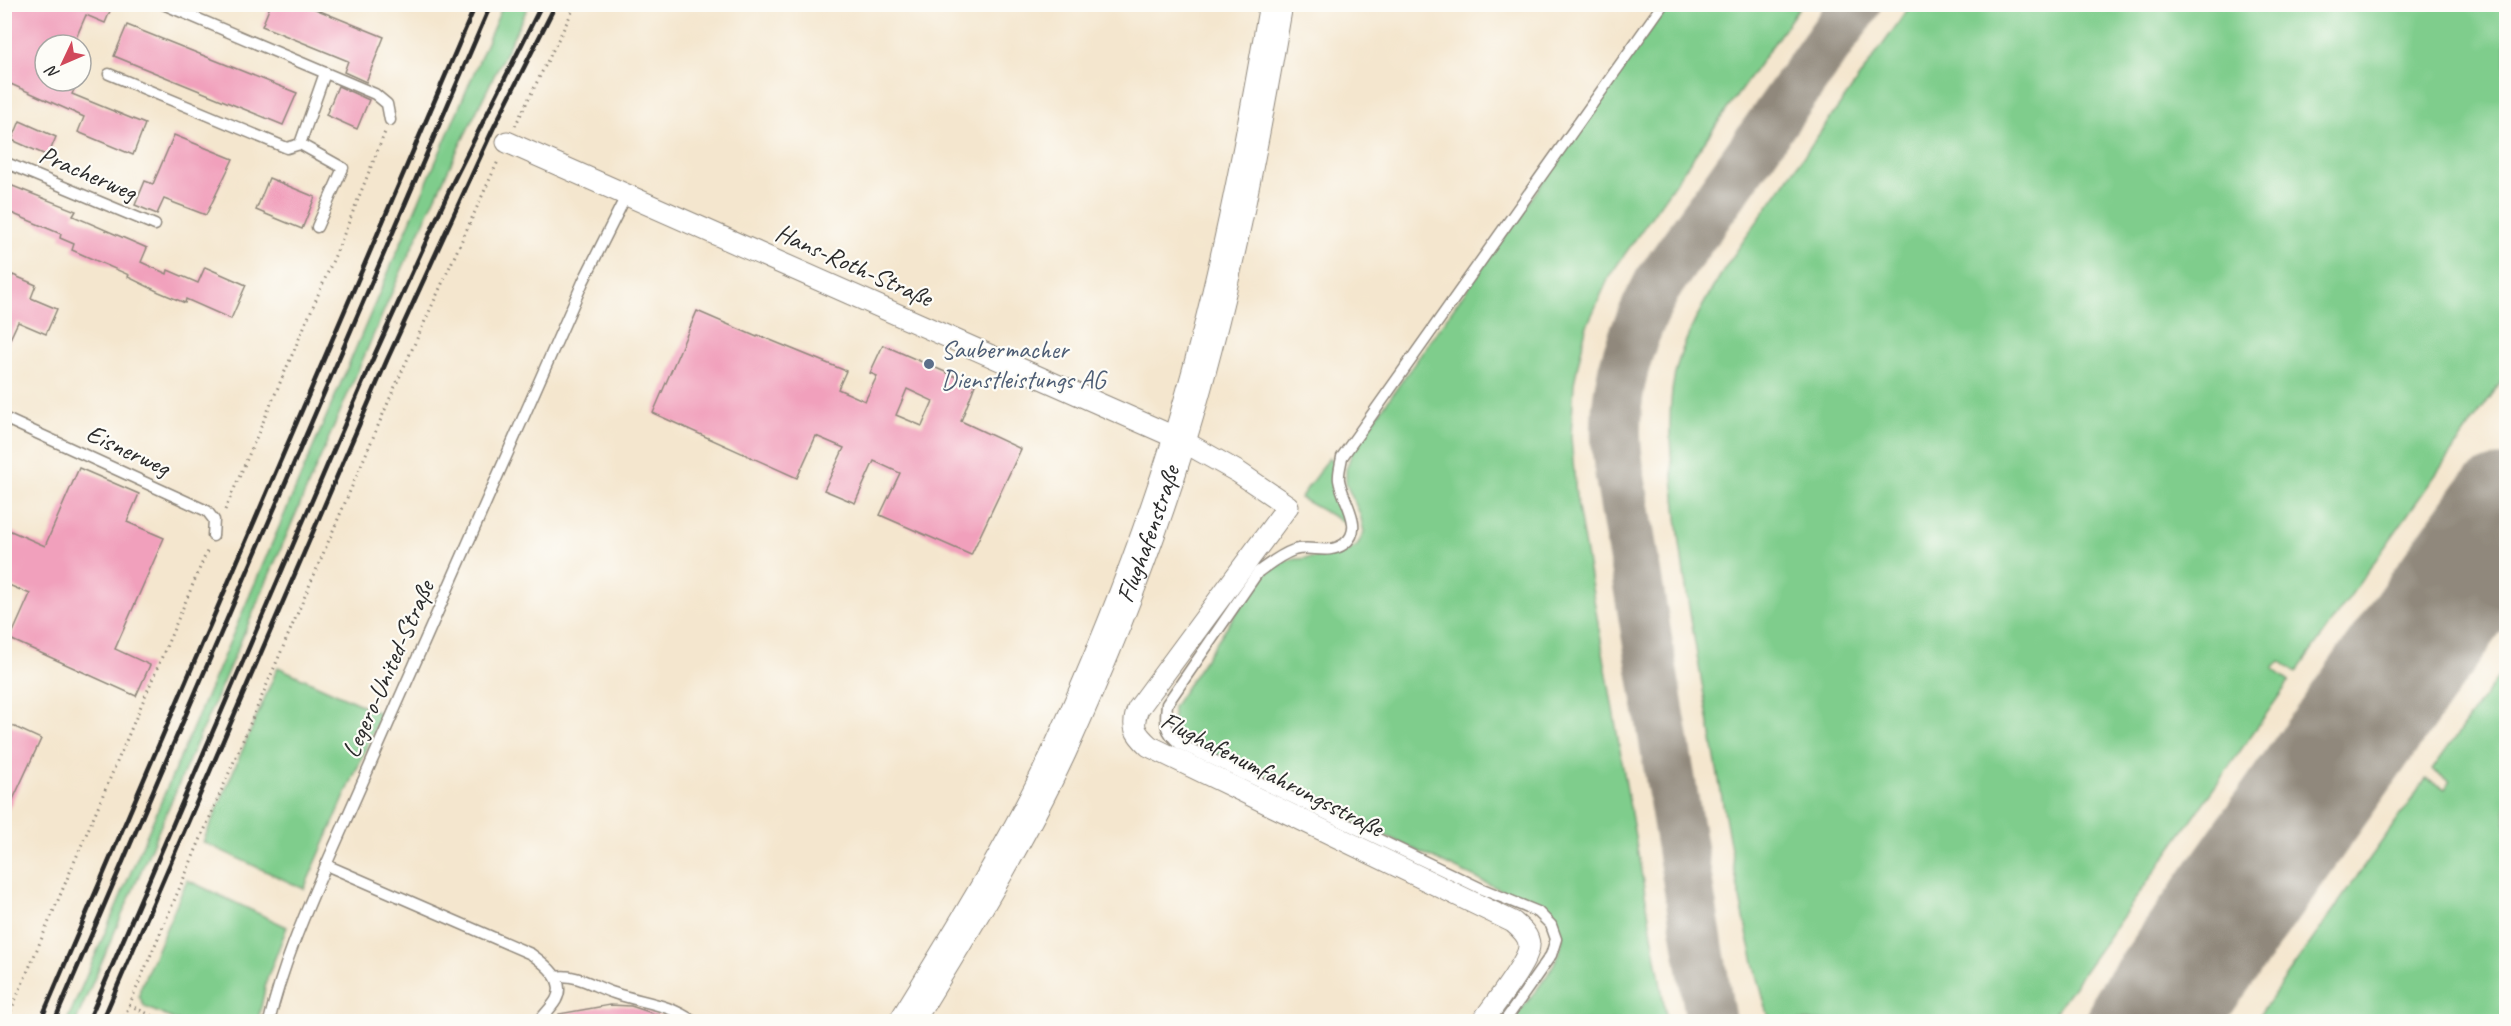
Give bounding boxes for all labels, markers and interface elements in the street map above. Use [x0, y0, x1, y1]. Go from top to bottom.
north arrow [33, 33, 93, 93]
text: N [40, 60, 64, 83]
street label: Pracherweg [34, 138, 143, 209]
street label: Hans-Roth-Straße [771, 216, 940, 315]
place label: Saubermacher Dienstleistungs AG [941, 333, 1109, 396]
marker: Saubermacher Dienstleistungs AG [922, 357, 936, 371]
street label: Eisnerweg [81, 416, 177, 484]
street label: Flughafenstraße [1108, 459, 1188, 607]
street label: Legero-United-Straße [334, 573, 443, 763]
street label: Flughafenumfahrungsstraße [1155, 704, 1391, 846]

